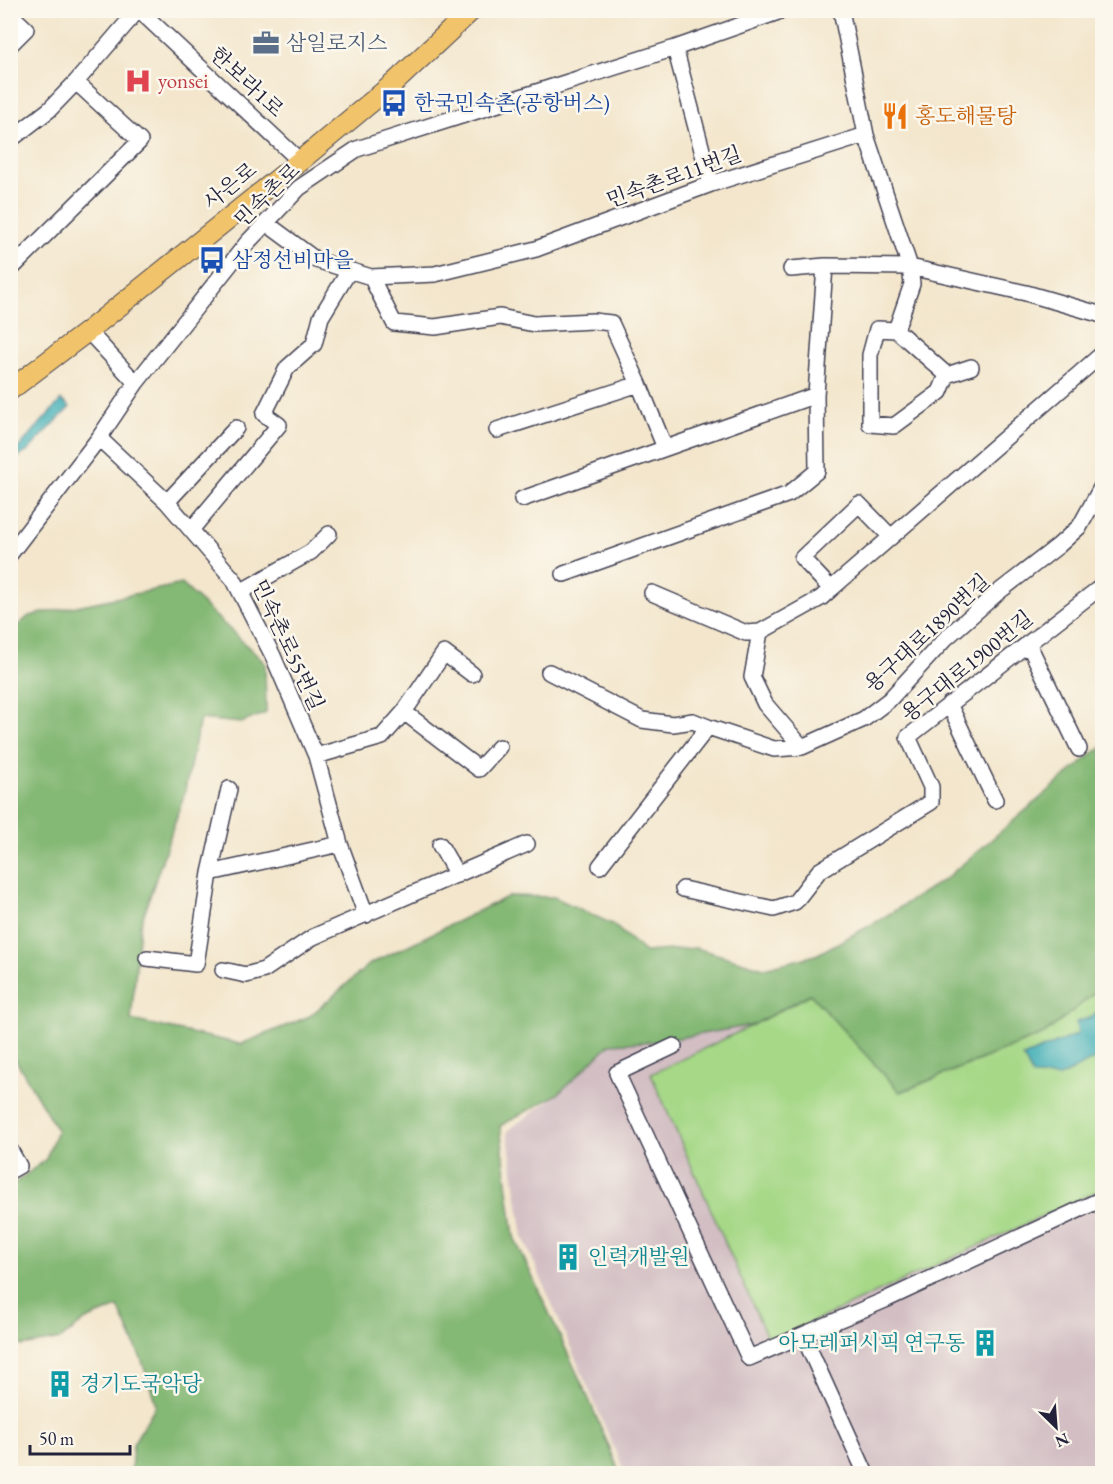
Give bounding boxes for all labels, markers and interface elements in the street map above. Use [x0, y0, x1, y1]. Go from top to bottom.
office icon: 삼일로지스 [251, 28, 281, 58]
place label: 삼일로지스 [286, 29, 387, 56]
street label: 한보라1로 [205, 41, 290, 123]
hospital icon: yonsei [123, 66, 153, 96]
place label: yonsei [158, 67, 208, 94]
bus stop icon: 한국민속촌(공항버스) [379, 88, 409, 118]
place label: 한국민속촌(공항버스) [414, 89, 610, 116]
restaurant icon: 홍도해물탕 [880, 101, 910, 131]
place label: 홍도해물탕 [915, 102, 1017, 129]
street label: 민속촌로11번길 [603, 140, 745, 213]
street label: 사은로 [198, 156, 262, 215]
street label: 민속촌로 [228, 157, 305, 233]
bus stop icon: 삼정선비마을 [197, 245, 227, 275]
place label: 삼정선비마을 [232, 246, 354, 273]
street label: 용구대로1890번길 [858, 568, 995, 698]
street label: 민속촌로55번길 [246, 575, 331, 715]
street label: 용구대로1900번길 [895, 604, 1038, 727]
building icon: 인력개발원 [553, 1242, 583, 1272]
place label: 인력개발원 [588, 1243, 689, 1270]
building icon: 아모레퍼시픽 연구동 [970, 1328, 1000, 1358]
place label: 아모레퍼시픽 연구동 [778, 1329, 965, 1356]
building icon: 경기도국악당 [45, 1369, 75, 1399]
place label: 경기도국악당 [80, 1370, 202, 1397]
north arrow [1026, 1397, 1086, 1457]
scale bar [30, 1418, 130, 1456]
text: 50 m [39, 1427, 74, 1450]
text: N [1052, 1428, 1072, 1452]

